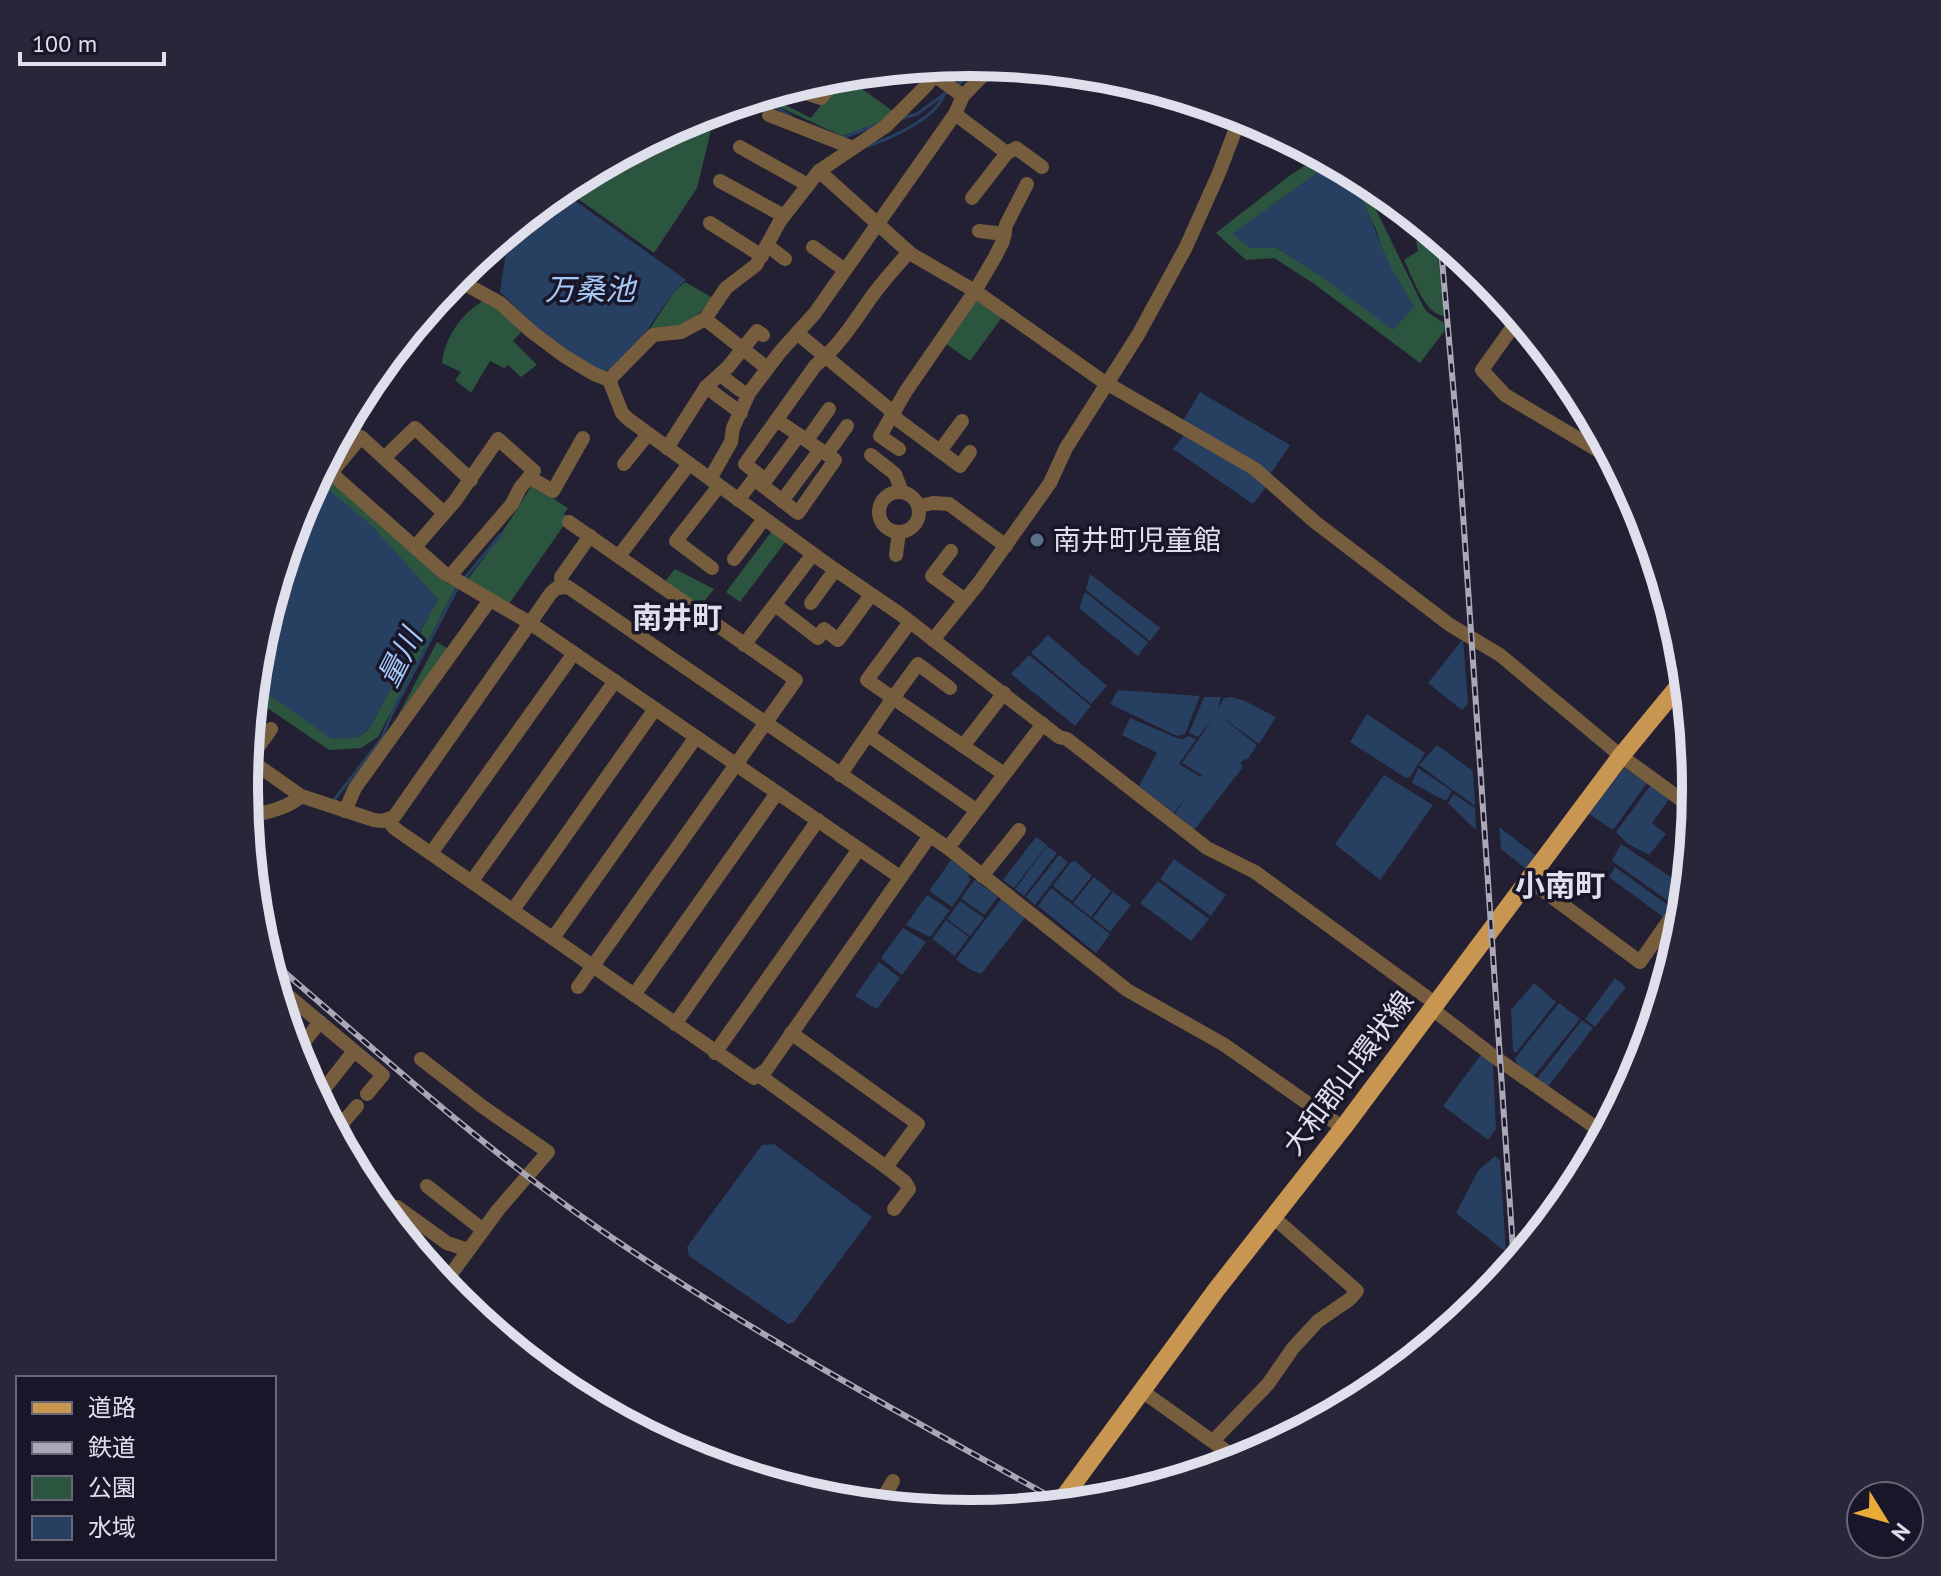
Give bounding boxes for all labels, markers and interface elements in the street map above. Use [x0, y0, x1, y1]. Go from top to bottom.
scale bar [20, 16, 164, 66]
text: 100 m [32, 28, 97, 59]
water label: 万桑池 [545, 269, 638, 308]
place label: 南井町児童館 [1053, 521, 1221, 558]
marker: 南井町児童館 [1028, 531, 1046, 549]
district label: 南井町 [632, 597, 722, 636]
water label: 量川 [368, 619, 431, 693]
district label: 小南町 [1515, 865, 1605, 904]
street label: 大和郡山環状線 [1274, 983, 1421, 1162]
legend [16, 1376, 276, 1560]
text: 道路 [88, 1392, 136, 1423]
text: 鉄道 [88, 1432, 136, 1463]
text: 公園 [88, 1472, 136, 1503]
north arrow [1845, 1480, 1925, 1560]
text: 水域 [88, 1512, 136, 1543]
text: N [1885, 1518, 1917, 1546]

